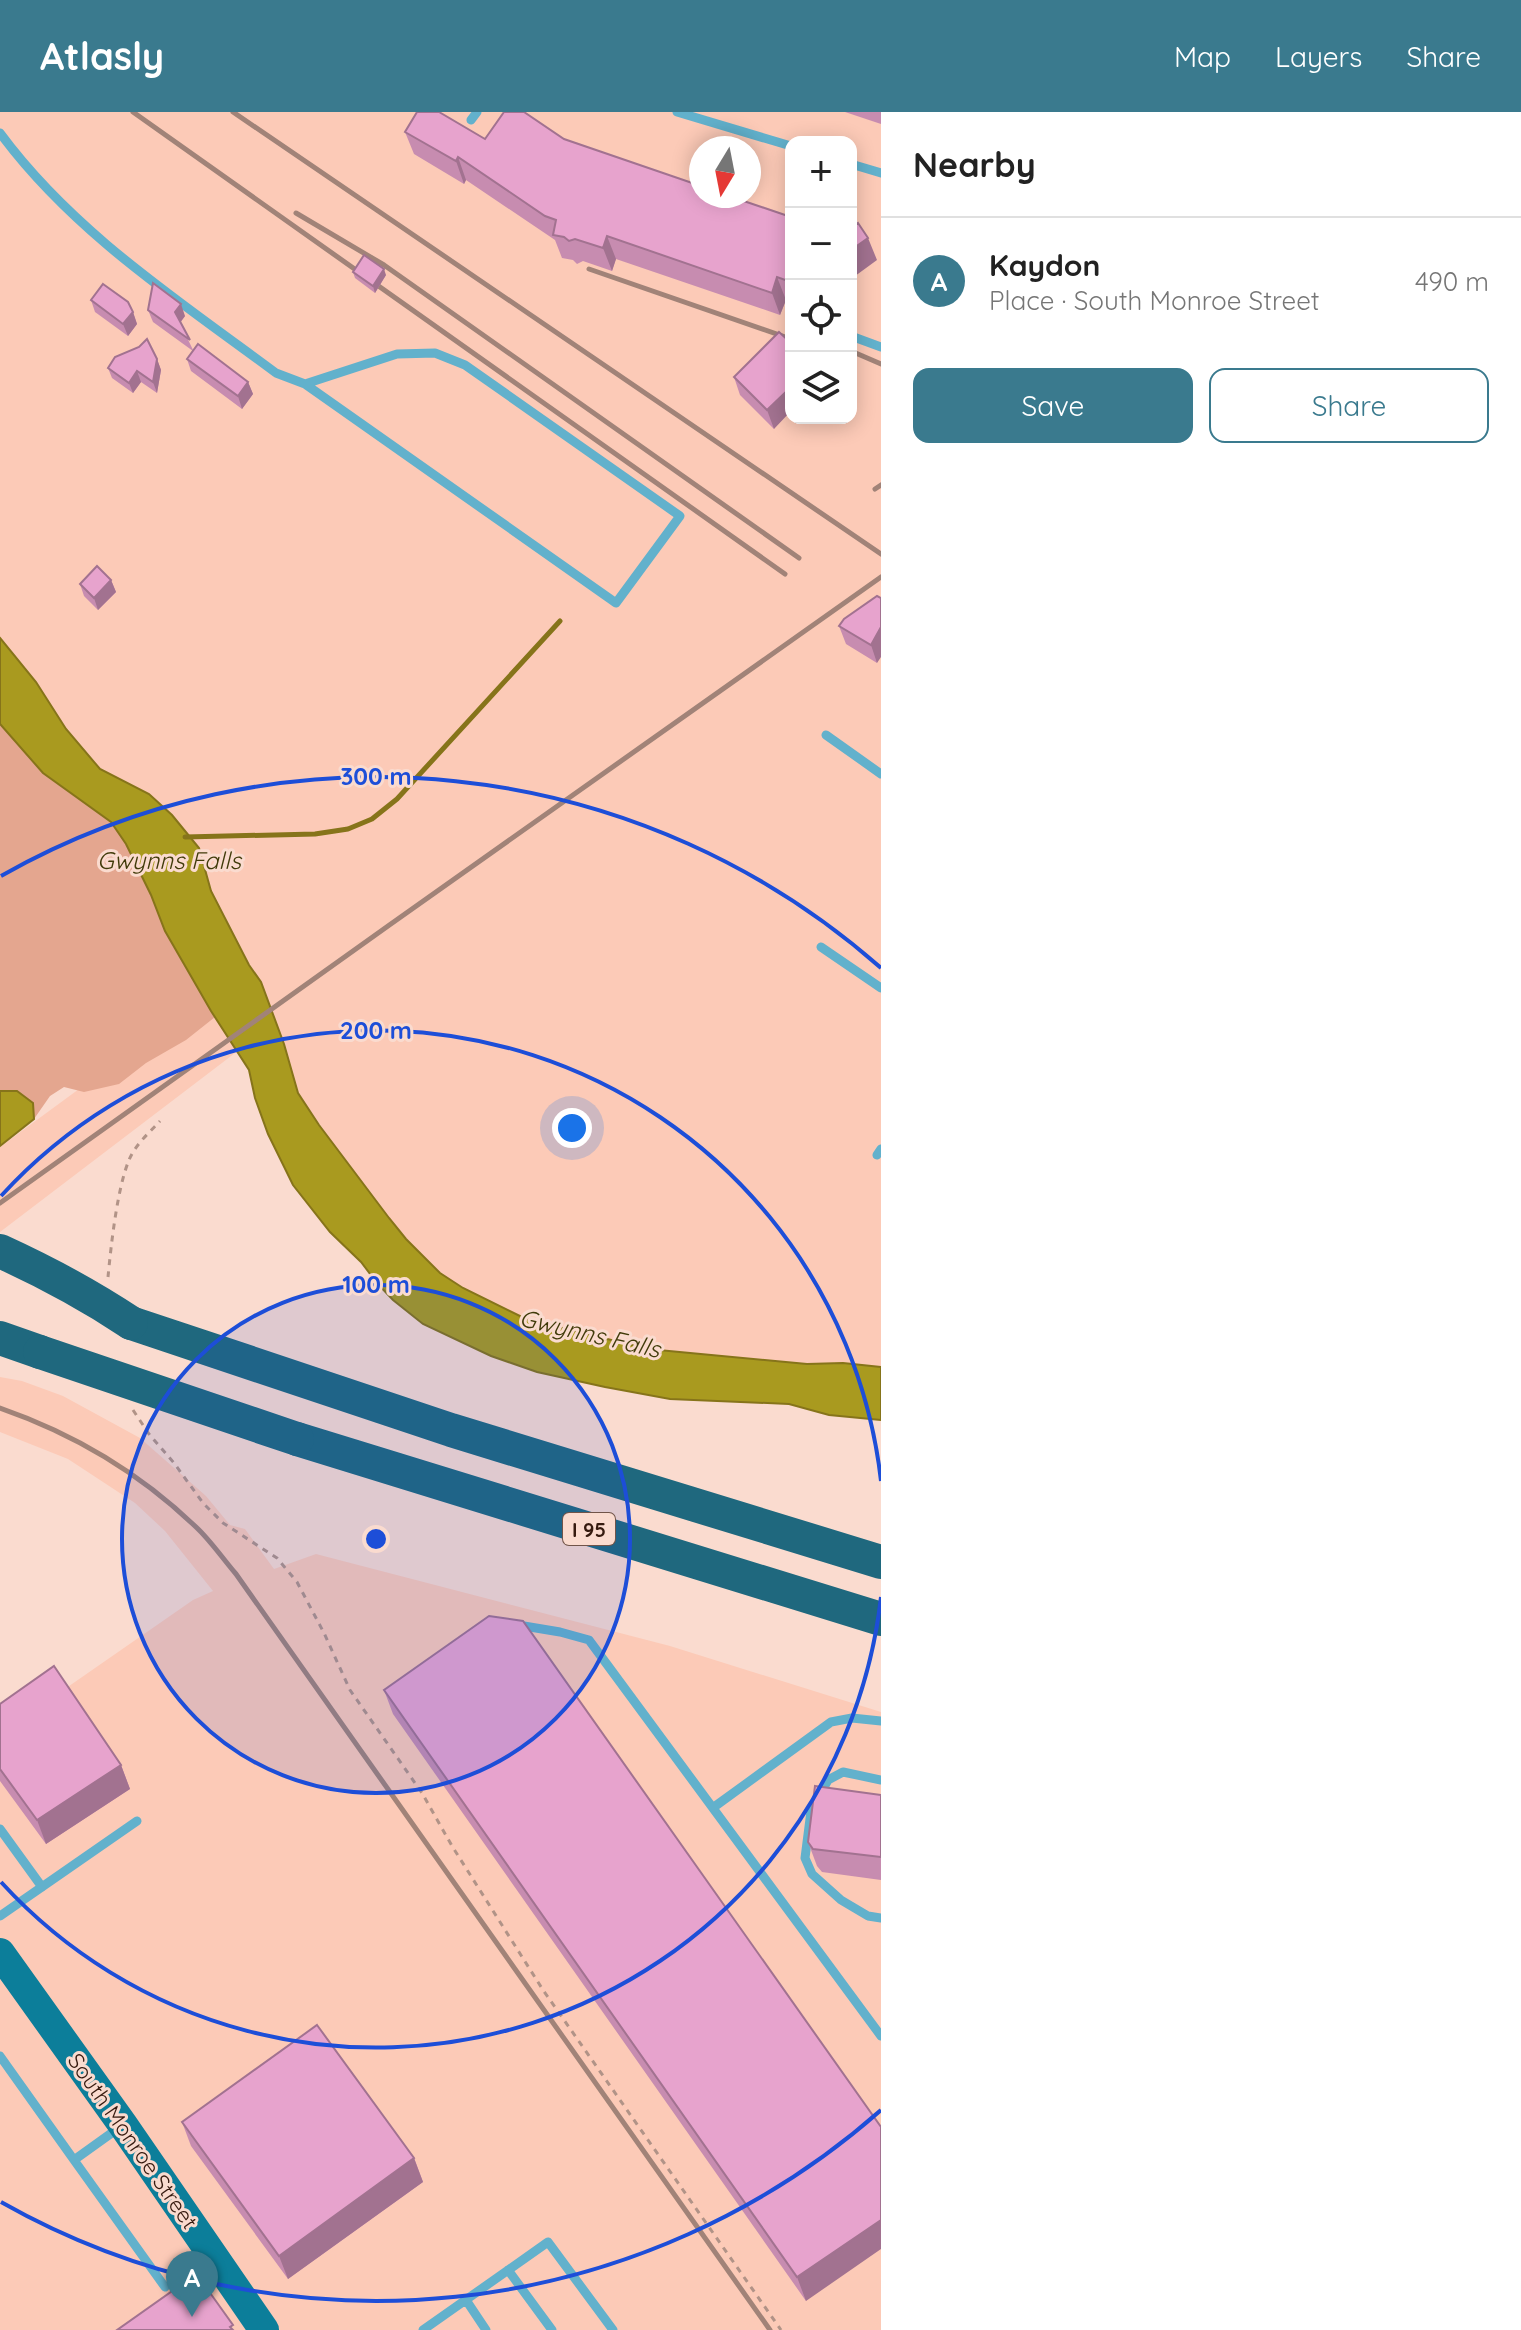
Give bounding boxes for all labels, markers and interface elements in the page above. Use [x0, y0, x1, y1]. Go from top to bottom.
text: Atlasly [40, 32, 164, 80]
text: Map [1174, 39, 1231, 74]
text: Layers [1275, 39, 1362, 74]
text: Share [1406, 39, 1481, 74]
north arrow [689, 136, 761, 208]
map controls [785, 136, 857, 424]
button: + [785, 136, 857, 208]
text: Nearby [913, 143, 1036, 186]
button: − [785, 208, 857, 280]
text: Kaydon [989, 246, 1100, 284]
text: A [931, 265, 947, 298]
text: 490 m [1415, 265, 1489, 298]
button: locate [785, 280, 857, 352]
text: Place · South Monroe Street [989, 284, 1320, 317]
button: layers [785, 352, 857, 424]
button: Save [913, 368, 1193, 443]
button: Share [1209, 368, 1489, 443]
text: 300 m [340, 761, 412, 791]
water label: Gwynns Falls [97, 845, 243, 875]
text: 200 m [340, 1015, 412, 1045]
your location [552, 1108, 592, 1148]
text: 100 m [342, 1269, 410, 1299]
water label: Gwynns Falls [517, 1302, 665, 1364]
road number: I 95 [563, 1513, 615, 1545]
centre of rings [362, 1525, 390, 1553]
street label: South Monroe Street [62, 2048, 204, 2234]
pin: A [166, 2251, 218, 2317]

